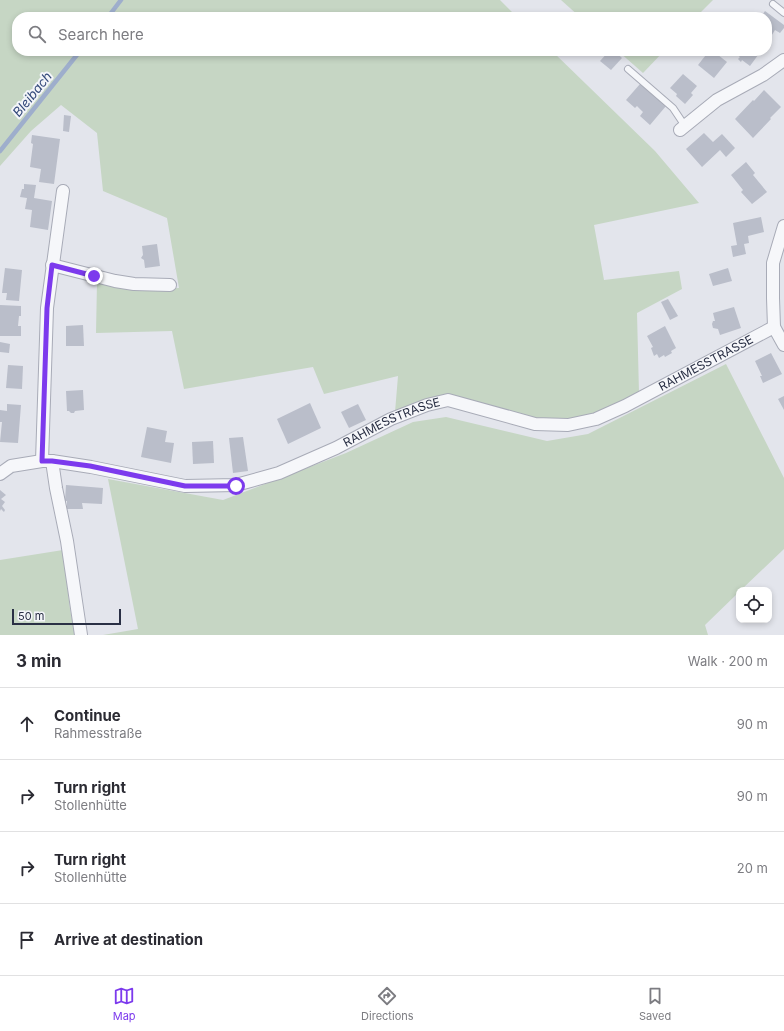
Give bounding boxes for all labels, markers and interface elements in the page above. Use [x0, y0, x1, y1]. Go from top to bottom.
search box [12, 12, 772, 56]
icon: search [26, 23, 48, 45]
text: Search here [58, 25, 144, 44]
water label: Bleibach [9, 68, 55, 120]
route end [85, 267, 103, 285]
street label: RAHMESSTRASSE [656, 331, 756, 394]
street label: RAHMESSTRASSE [341, 394, 442, 450]
route start [227, 477, 245, 495]
map controls [736, 587, 772, 623]
button: locate [736, 587, 772, 623]
scale bar [12, 607, 121, 626]
text: 50 m [18, 609, 44, 623]
text: 3 min [16, 651, 62, 671]
text: Walk · 200 m [688, 653, 768, 669]
text: Continue [54, 706, 121, 725]
icon: ahead [16, 713, 38, 735]
text: 90 m [737, 716, 768, 732]
text: Rahmesstraße [54, 725, 142, 741]
text: Turn right [54, 778, 126, 797]
icon: right [16, 785, 38, 807]
text: 90 m [737, 788, 768, 804]
text: Stollenhütte [54, 797, 127, 813]
text: Turn right [54, 850, 126, 869]
icon: right [16, 857, 38, 879]
text: 20 m [737, 860, 768, 876]
text: Stollenhütte [54, 869, 127, 885]
icon: arrive [16, 929, 38, 951]
text: Arrive at destination [54, 930, 203, 949]
tab: Map [113, 985, 136, 1023]
tab: Directions [361, 985, 414, 1023]
tab: Saved [639, 985, 671, 1023]

